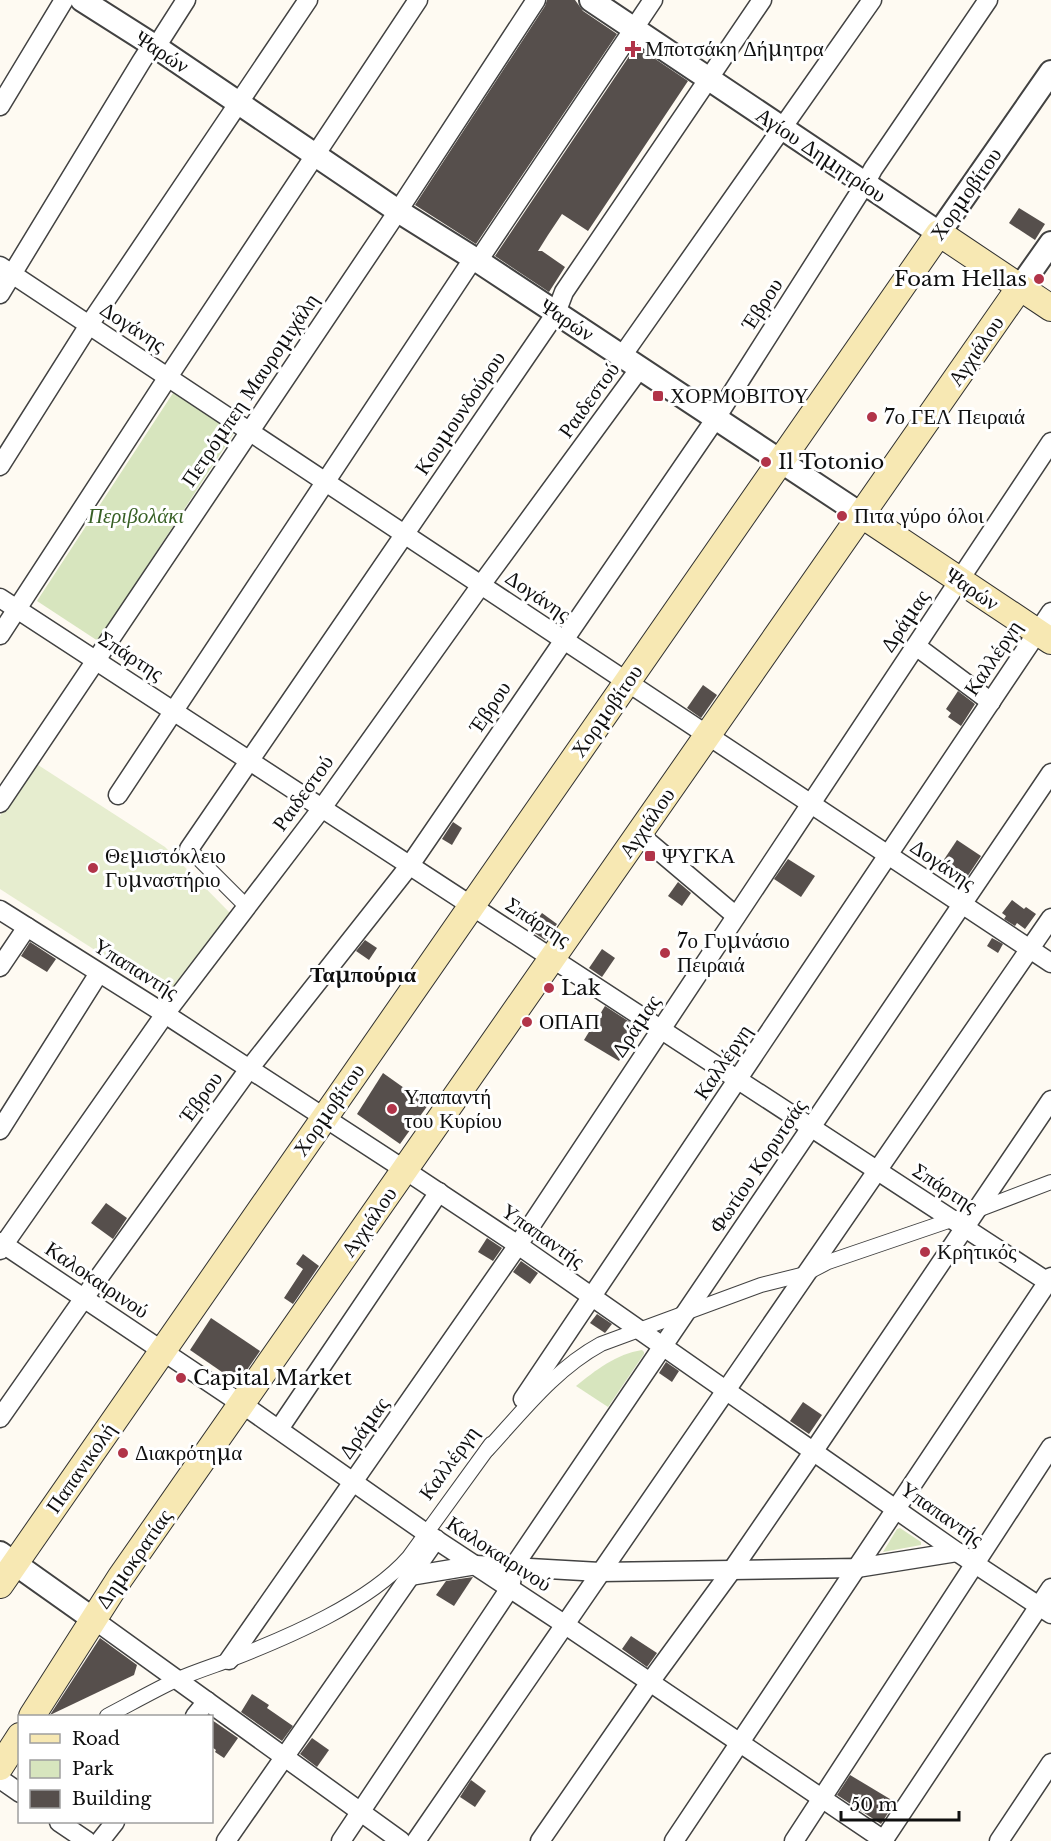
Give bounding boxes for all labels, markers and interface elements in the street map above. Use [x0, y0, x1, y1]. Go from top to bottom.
street label: Ψαρών [130, 25, 194, 79]
place label: Μποτσάκη Δήμητρα [645, 36, 824, 62]
marker: Μποτσάκη Δήμητρα [626, 42, 640, 56]
street label: Αγίου Δημητρίου [751, 102, 891, 208]
street label: Χορμοβίτου [925, 143, 1007, 245]
place label: Foam Hellas [894, 266, 1027, 292]
marker: Foam Hellas [1032, 272, 1046, 286]
street label: Έβρου [735, 273, 788, 336]
street label: Πετρόμπεη Μαυρομιχάλη [176, 288, 324, 492]
street label: Ψαρών [535, 293, 599, 347]
street label: Δογάνης [95, 296, 171, 358]
street label: Αγχιάλου [942, 311, 1010, 391]
street label: Κουμουνδούρου [409, 346, 511, 480]
street label: Ραιδεστού [553, 357, 625, 443]
place label: ΧΟΡΜΟΒΙΤΟΥ [670, 383, 809, 409]
marker: ΧΟΡΜΟΒΙΤΟΥ [651, 389, 665, 403]
place label: 7ο ΓΕΛ Πειραιά [884, 404, 1025, 430]
marker: 7ο ΓΕΛ Πειραιά [865, 410, 879, 424]
place label: Il Totonio [778, 449, 884, 475]
marker: Il Totonio [759, 455, 773, 469]
park label: Περιβολάκι [87, 503, 184, 529]
place label: Πιτα γύρο όλοι [854, 503, 984, 529]
marker: Πιτα γύρο όλοι [835, 509, 849, 523]
street label: Ψαρών [940, 562, 1004, 616]
street label: Δογάνης [500, 565, 576, 628]
street label: Δράμας [875, 584, 936, 657]
street label: Καλλέργη [958, 615, 1028, 701]
street label: Σπάρτης [94, 625, 169, 687]
street label: Χορμοβίτου [566, 660, 648, 762]
street label: Έβρου [463, 676, 517, 739]
street label: Ραιδεστού [267, 750, 339, 836]
street label: Αγχιάλου [613, 783, 681, 863]
street label: Δογάνης [905, 834, 981, 897]
place label: Θεμιστόκλειο Γυμναστήριο [105, 843, 226, 893]
place label: ΨΥΓΚΑ [662, 843, 736, 869]
marker: ΨΥΓΚΑ [643, 849, 657, 863]
marker: Θεμιστόκλειο Γυμναστήριο [86, 861, 100, 875]
street label: Σπάρτης [501, 891, 576, 953]
place label: 7ο Γυμνάσιο Πειραιά [677, 928, 790, 978]
street label: Υπαπαντής [89, 933, 184, 1006]
marker: 7ο Γυμνάσιο Πειραιά [658, 946, 672, 960]
district label: Ταμπούρια [310, 961, 417, 988]
place label: Lak [561, 975, 601, 1001]
marker: Lak [542, 981, 556, 995]
street label: Δράμας [606, 989, 667, 1062]
place label: ΟΠΑΠ [539, 1009, 600, 1035]
marker: ΟΠΑΠ [520, 1015, 534, 1029]
street label: Καλλέργη [688, 1019, 758, 1105]
street label: Χορμοβίτου [288, 1059, 370, 1161]
street label: Έβρου [173, 1066, 228, 1128]
place label: Υπαπαντή του Κυρίου [404, 1084, 502, 1134]
street label: Φωτίου Κορυτσάς [704, 1094, 813, 1238]
marker: Υπαπαντή του Κυρίου [385, 1102, 399, 1116]
street label: Σπάρτης [908, 1157, 983, 1219]
street label: Αγχιάλου [335, 1182, 403, 1262]
street label: Υπαπαντής [496, 1198, 590, 1274]
street label: Καλοκαιρινού [40, 1236, 154, 1324]
place label: Κρητικός [937, 1239, 1017, 1265]
marker: Κρητικός [918, 1245, 932, 1259]
place label: Capital Market [193, 1365, 352, 1391]
marker: Capital Market [174, 1371, 188, 1385]
street label: Δράμας [333, 1392, 395, 1464]
street label: Παπανικολή [40, 1418, 122, 1518]
street label: Καλλέργη [413, 1421, 485, 1505]
place label: Διακρότημα [135, 1440, 242, 1466]
marker: Διακρότημα [116, 1446, 130, 1460]
street label: Υπαπαντής [895, 1476, 989, 1552]
street label: Δημοκρατίας [90, 1504, 178, 1614]
street label: Καλοκαιρινού [442, 1511, 556, 1597]
legend [18, 1715, 213, 1823]
text: Road [72, 1728, 120, 1750]
text: Park [72, 1758, 114, 1780]
scale bar [841, 1784, 960, 1822]
text: Building [72, 1788, 151, 1810]
text: 50 m [850, 1794, 898, 1816]

